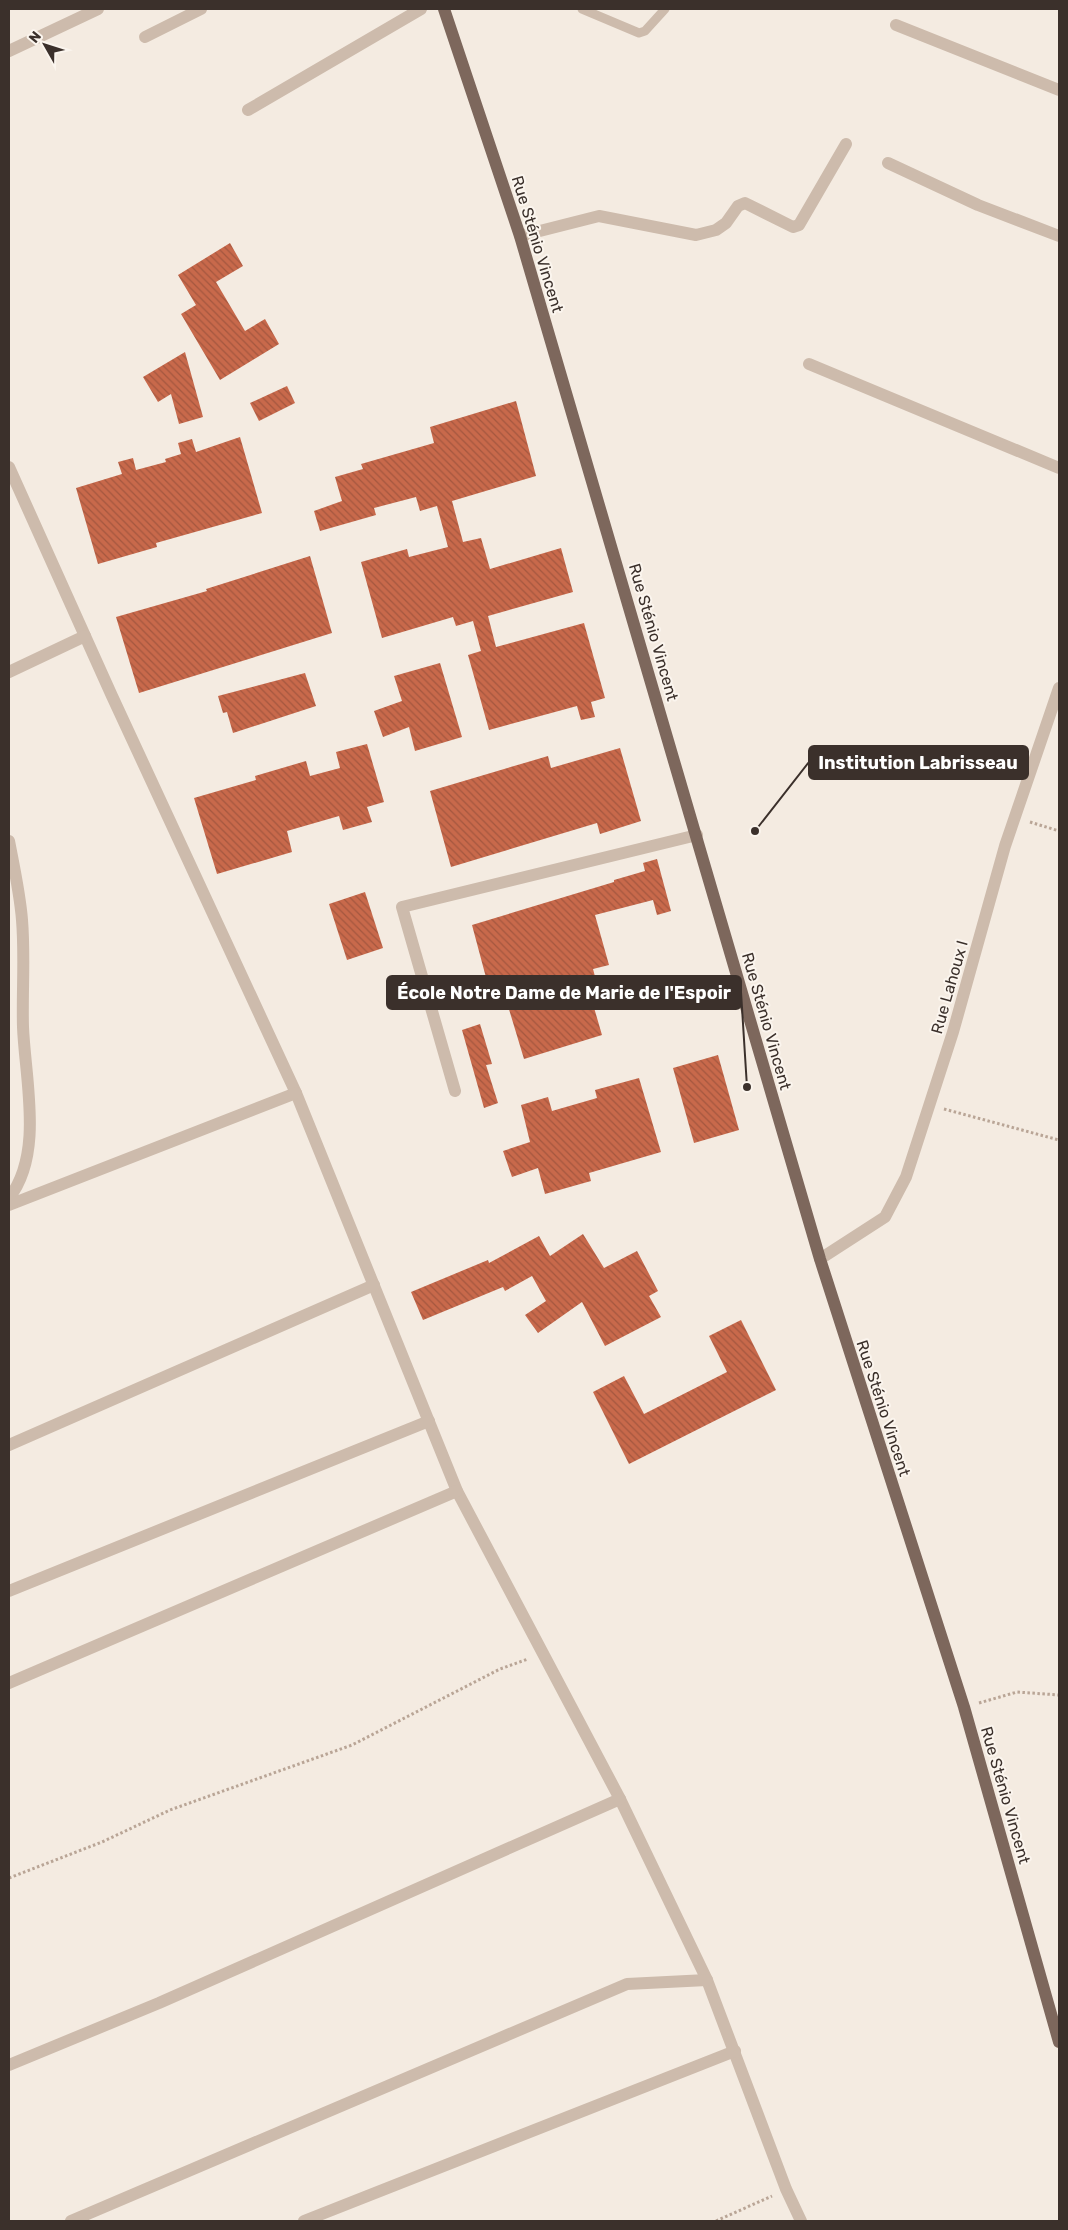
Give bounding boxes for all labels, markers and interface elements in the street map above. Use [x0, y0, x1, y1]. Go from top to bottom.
north arrow [20, 20, 70, 70]
text: N [26, 28, 45, 46]
street label: Rue Sténio Vincent [508, 173, 567, 315]
street label: Rue Sténio Vincent [625, 561, 682, 703]
callout: Institution Labrisseau [809, 746, 1028, 779]
text: Institution Labrisseau [818, 752, 1018, 774]
street label: Rue Lahoux I [927, 938, 972, 1036]
street label: Rue Sténio Vincent [738, 950, 795, 1092]
callout: École Notre Dame de Marie de l'Espoir [387, 976, 741, 1009]
text: École Notre Dame de Marie de l'Espoir [397, 982, 731, 1004]
street label: Rue Sténio Vincent [853, 1338, 915, 1479]
street label: Rue Sténio Vincent [977, 1724, 1034, 1866]

